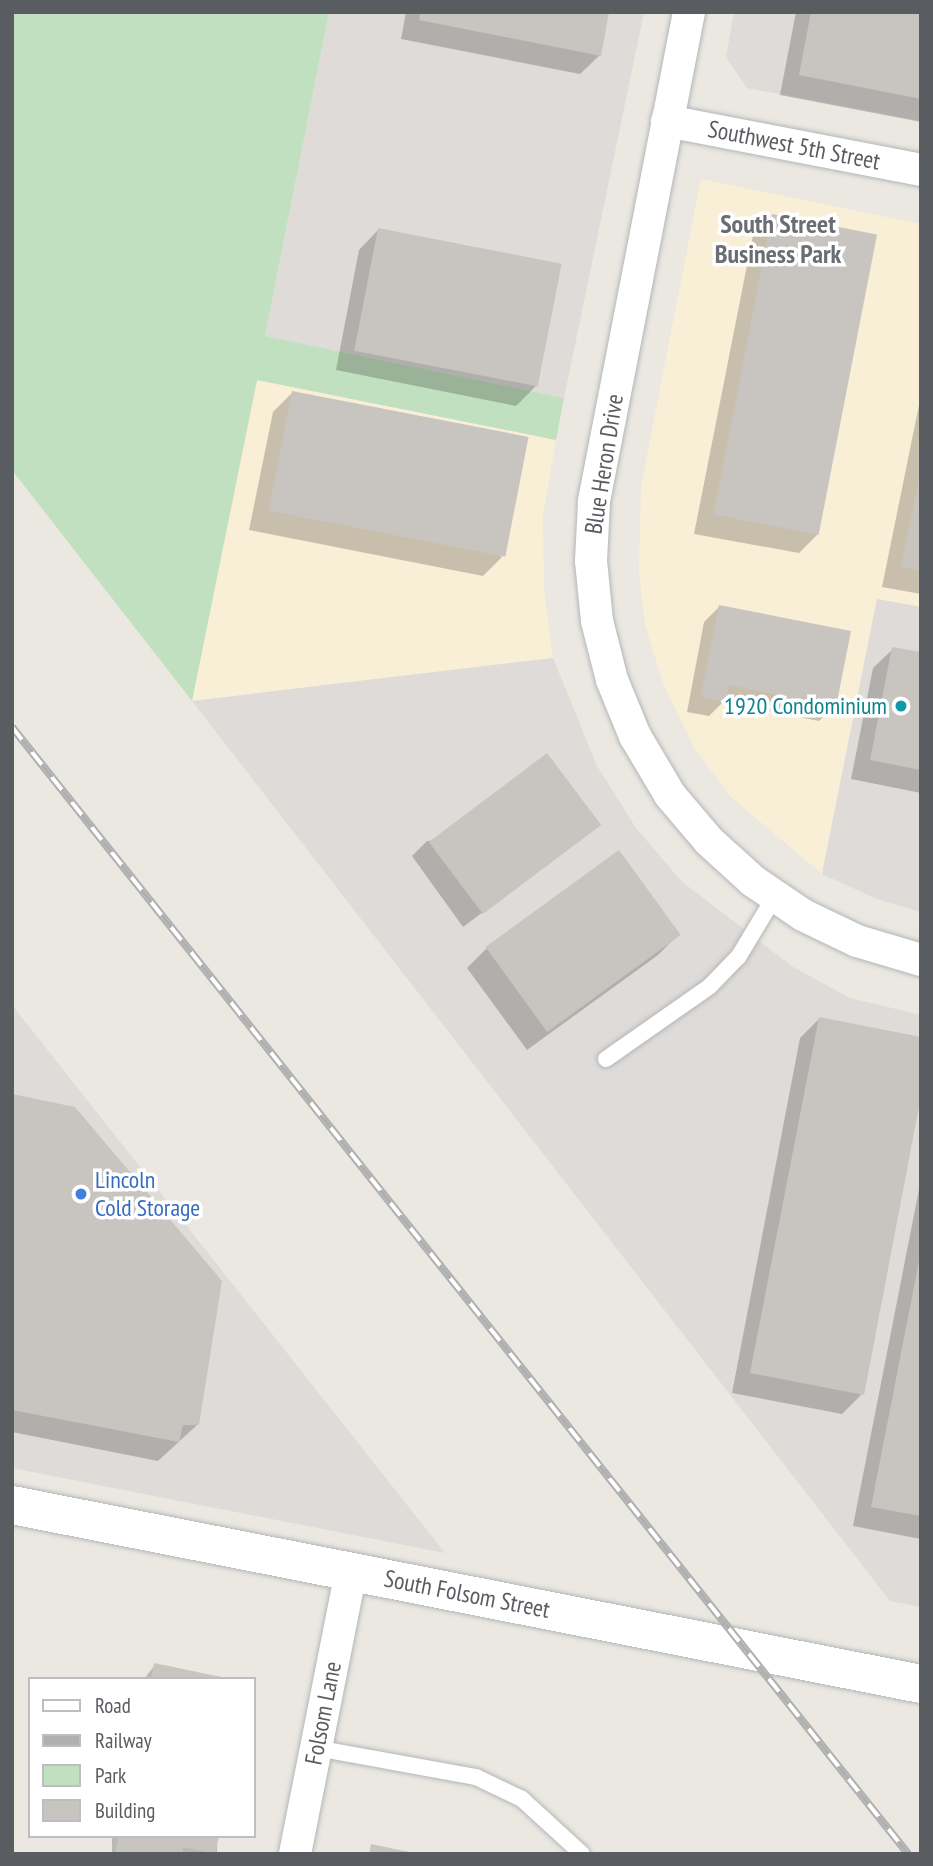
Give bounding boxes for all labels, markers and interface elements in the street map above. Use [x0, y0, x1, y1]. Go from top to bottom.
street label: Southwest 5th Street [706, 114, 882, 176]
district label: South Street Business Park [715, 208, 841, 270]
street label: Blue Heron Drive [579, 392, 629, 536]
place label: 1920 Condominium [724, 692, 887, 720]
marker: 1920 Condominium [893, 698, 909, 714]
place label: Lincoln Cold Storage [95, 1166, 200, 1222]
marker: Lincoln Cold Storage [73, 1186, 89, 1202]
street label: South Folsom Street [382, 1564, 552, 1624]
street label: Folsom Lane [299, 1659, 347, 1767]
legend [28, 1677, 256, 1838]
text: Road [95, 1692, 131, 1719]
text: Railway [95, 1727, 152, 1754]
text: Park [95, 1762, 126, 1789]
text: Building [95, 1797, 155, 1824]

